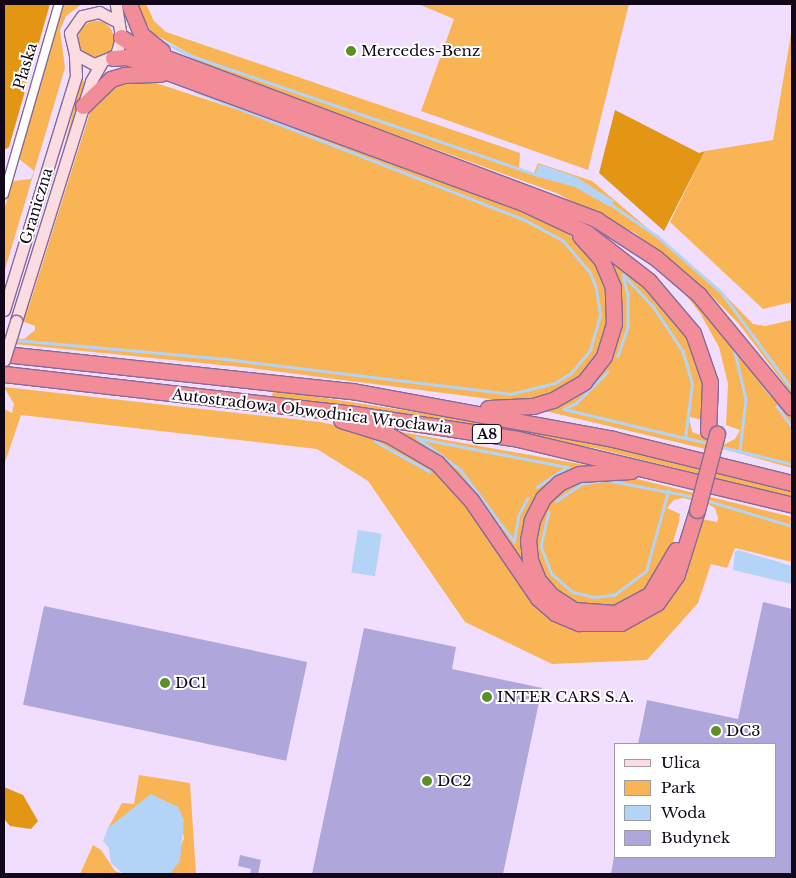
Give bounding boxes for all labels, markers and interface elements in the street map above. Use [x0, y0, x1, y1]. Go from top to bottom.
street label: Płaska [9, 40, 41, 92]
place label: Mercedes-Benz [361, 42, 480, 60]
marker: Mercedes-Benz [345, 45, 357, 57]
street label: Graniczna [16, 166, 56, 246]
street label: Autostradowa Obwodnica Wrocławia [171, 385, 453, 437]
road number: A8 [471, 422, 503, 446]
place label: DC1 [175, 674, 207, 692]
marker: DC1 [159, 677, 171, 689]
place label: INTER CARS S.A. [497, 688, 634, 706]
marker: INTER CARS S.A. [481, 691, 493, 703]
place label: DC3 [726, 722, 761, 740]
marker: DC3 [710, 725, 722, 737]
legend [614, 743, 776, 858]
text: Ulica [661, 753, 700, 772]
place label: DC2 [437, 772, 472, 790]
marker: DC2 [421, 775, 433, 787]
text: Park [661, 778, 696, 797]
text: Woda [661, 803, 706, 822]
text: Budynek [661, 828, 730, 847]

